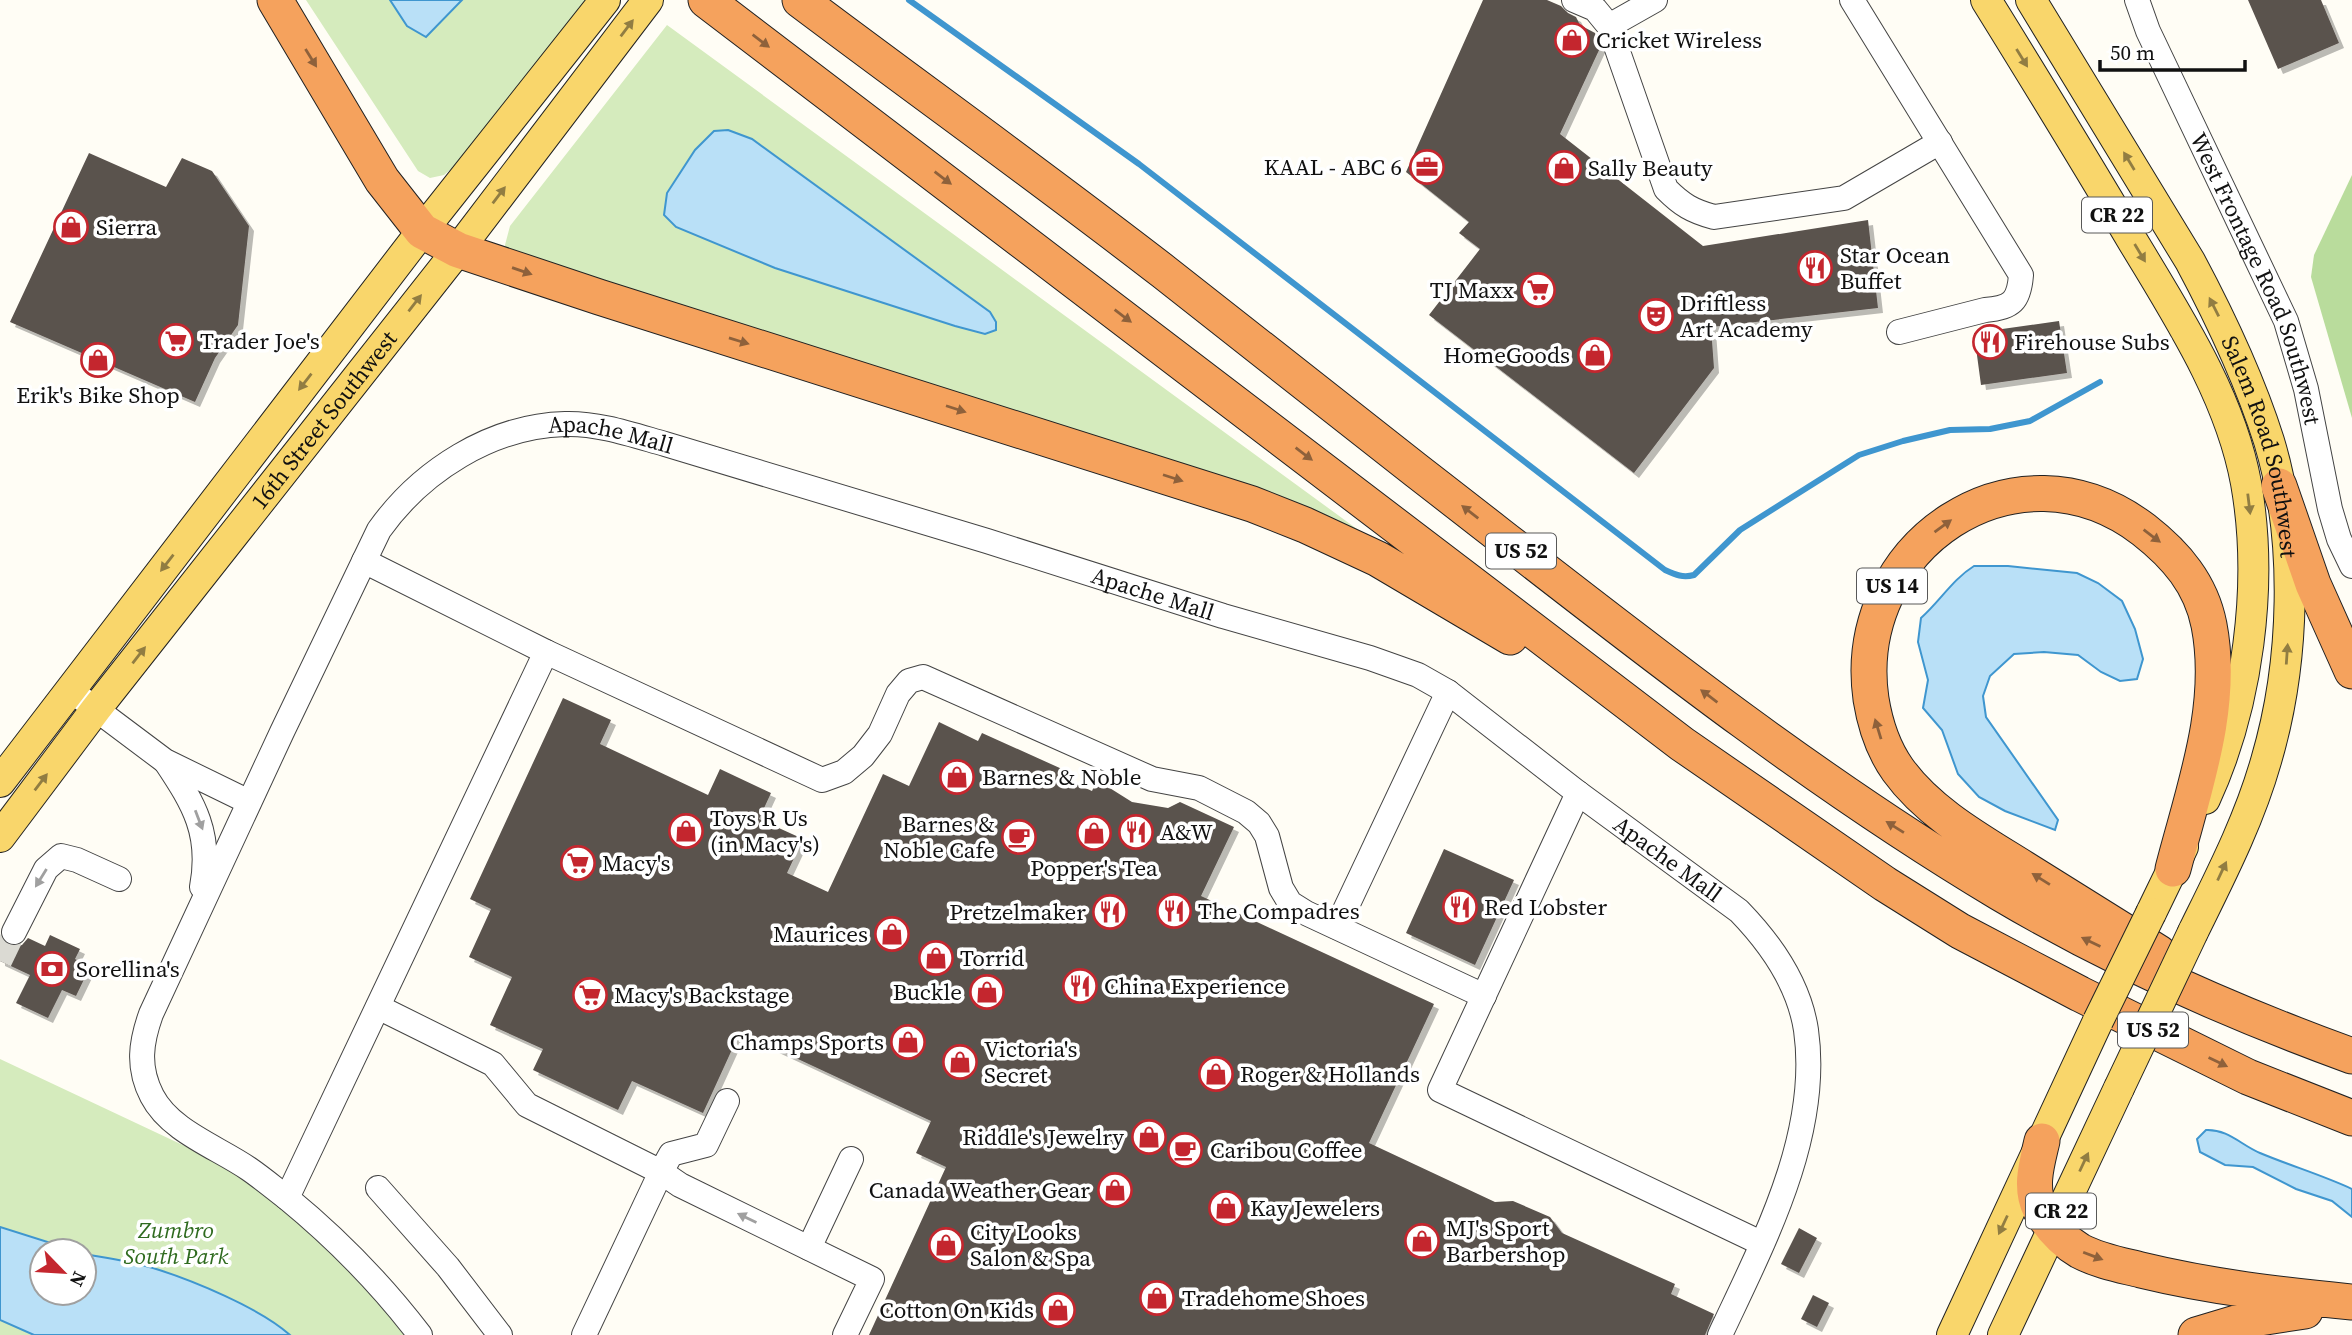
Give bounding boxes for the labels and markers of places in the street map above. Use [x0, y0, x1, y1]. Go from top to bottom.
shop icon: Cricket Wireless [1553, 21, 1591, 59]
place label: Cricket Wireless [1596, 24, 1762, 56]
office icon: KAAL - ABC 6 [1408, 148, 1446, 186]
shop icon: Sally Beauty [1545, 149, 1583, 187]
place label: KAAL - ABC 6 [1264, 151, 1402, 183]
place label: Sally Beauty [1588, 152, 1713, 184]
shop icon: Sierra [52, 208, 90, 246]
place label: Sierra [96, 211, 158, 243]
place label: Star Ocean Buffet [1840, 239, 1950, 297]
restaurant icon: Star Ocean Buffet [1796, 249, 1834, 287]
supermarket icon: TJ Maxx [1519, 271, 1557, 309]
place label: TJ Maxx [1430, 274, 1514, 306]
place label: Driftless Art Academy [1680, 287, 1813, 345]
theatre icon: Driftless Art Academy [1637, 297, 1675, 335]
supermarket icon: Trader Joe's [157, 322, 195, 360]
restaurant icon: Firehouse Subs [1971, 323, 2009, 361]
place label: Trader Joe's [200, 325, 320, 357]
place label: Firehouse Subs [2014, 326, 2170, 358]
shop icon: HomeGoods [1576, 336, 1614, 374]
place label: HomeGoods [1443, 339, 1570, 371]
shop icon: Erik's Bike Shop [79, 341, 117, 379]
place label: Erik's Bike Shop [16, 379, 180, 411]
shop icon: Barnes & Noble [938, 758, 976, 796]
place label: Barnes & Noble [982, 761, 1141, 793]
place label: Toys R Us (in Macy's) [710, 802, 820, 860]
place label: Barnes & Noble Cafe [883, 808, 995, 866]
shop icon: Toys R Us (in Macy's) [667, 812, 705, 850]
restaurant icon: A&W [1117, 813, 1155, 851]
shop icon: Popper's Tea [1075, 814, 1113, 852]
place label: A&W [1160, 816, 1213, 848]
cafe icon: Barnes & Noble Cafe [1000, 818, 1038, 856]
supermarket icon: Macy's [559, 844, 597, 882]
place label: Macy's [602, 847, 670, 879]
place label: Popper's Tea [1030, 852, 1158, 884]
restaurant icon: Red Lobster [1441, 888, 1479, 926]
place label: Red Lobster [1484, 891, 1607, 923]
restaurant icon: The Compadres [1155, 892, 1193, 930]
restaurant icon: Pretzelmaker [1091, 893, 1129, 931]
place label: The Compadres [1198, 895, 1360, 927]
place label: Pretzelmaker [949, 896, 1086, 928]
shop icon: Maurices [873, 915, 911, 953]
place label: Maurices [773, 918, 868, 950]
shop icon: Torrid [917, 939, 955, 977]
place label: Torrid [960, 942, 1024, 974]
bank icon: Sorellina's [33, 950, 71, 988]
place label: Sorellina's [76, 953, 180, 985]
restaurant icon: China Experience [1061, 967, 1099, 1005]
place label: China Experience [1104, 970, 1286, 1002]
shop icon: Buckle [968, 973, 1006, 1011]
supermarket icon: Macy's Backstage [571, 976, 609, 1014]
place label: Buckle [893, 976, 962, 1008]
place label: Macy's Backstage [614, 979, 790, 1011]
shop icon: Champs Sports [889, 1023, 927, 1061]
place label: Champs Sports [730, 1026, 884, 1058]
place label: Victoria's Secret [984, 1033, 1077, 1091]
shop icon: Victoria's Secret [941, 1043, 979, 1081]
shop icon: Roger & Hollands [1197, 1055, 1235, 1093]
place label: Roger & Hollands [1240, 1058, 1420, 1090]
shop icon: Riddle's Jewelry [1130, 1118, 1168, 1156]
place label: Riddle's Jewelry [962, 1121, 1124, 1153]
cafe icon: Caribou Coffee [1166, 1131, 1204, 1169]
place label: Caribou Coffee [1210, 1134, 1363, 1166]
shop icon: Canada Weather Gear [1096, 1171, 1134, 1209]
place label: Canada Weather Gear [869, 1174, 1090, 1206]
shop icon: Kay Jewelers [1207, 1189, 1245, 1227]
place label: Kay Jewelers [1250, 1192, 1380, 1224]
place label: MJ's Sport Barbershop [1446, 1212, 1565, 1270]
place label: City Looks Salon & Spa [970, 1216, 1091, 1274]
shop icon: MJ's Sport Barbershop [1403, 1222, 1441, 1260]
shop icon: City Looks Salon & Spa [927, 1226, 965, 1264]
shop icon: Tradehome Shoes [1138, 1279, 1176, 1317]
place label: Tradehome Shoes [1182, 1282, 1365, 1314]
shop icon: Cotton On Kids [1039, 1291, 1077, 1329]
place label: Cotton On Kids [879, 1294, 1034, 1326]

